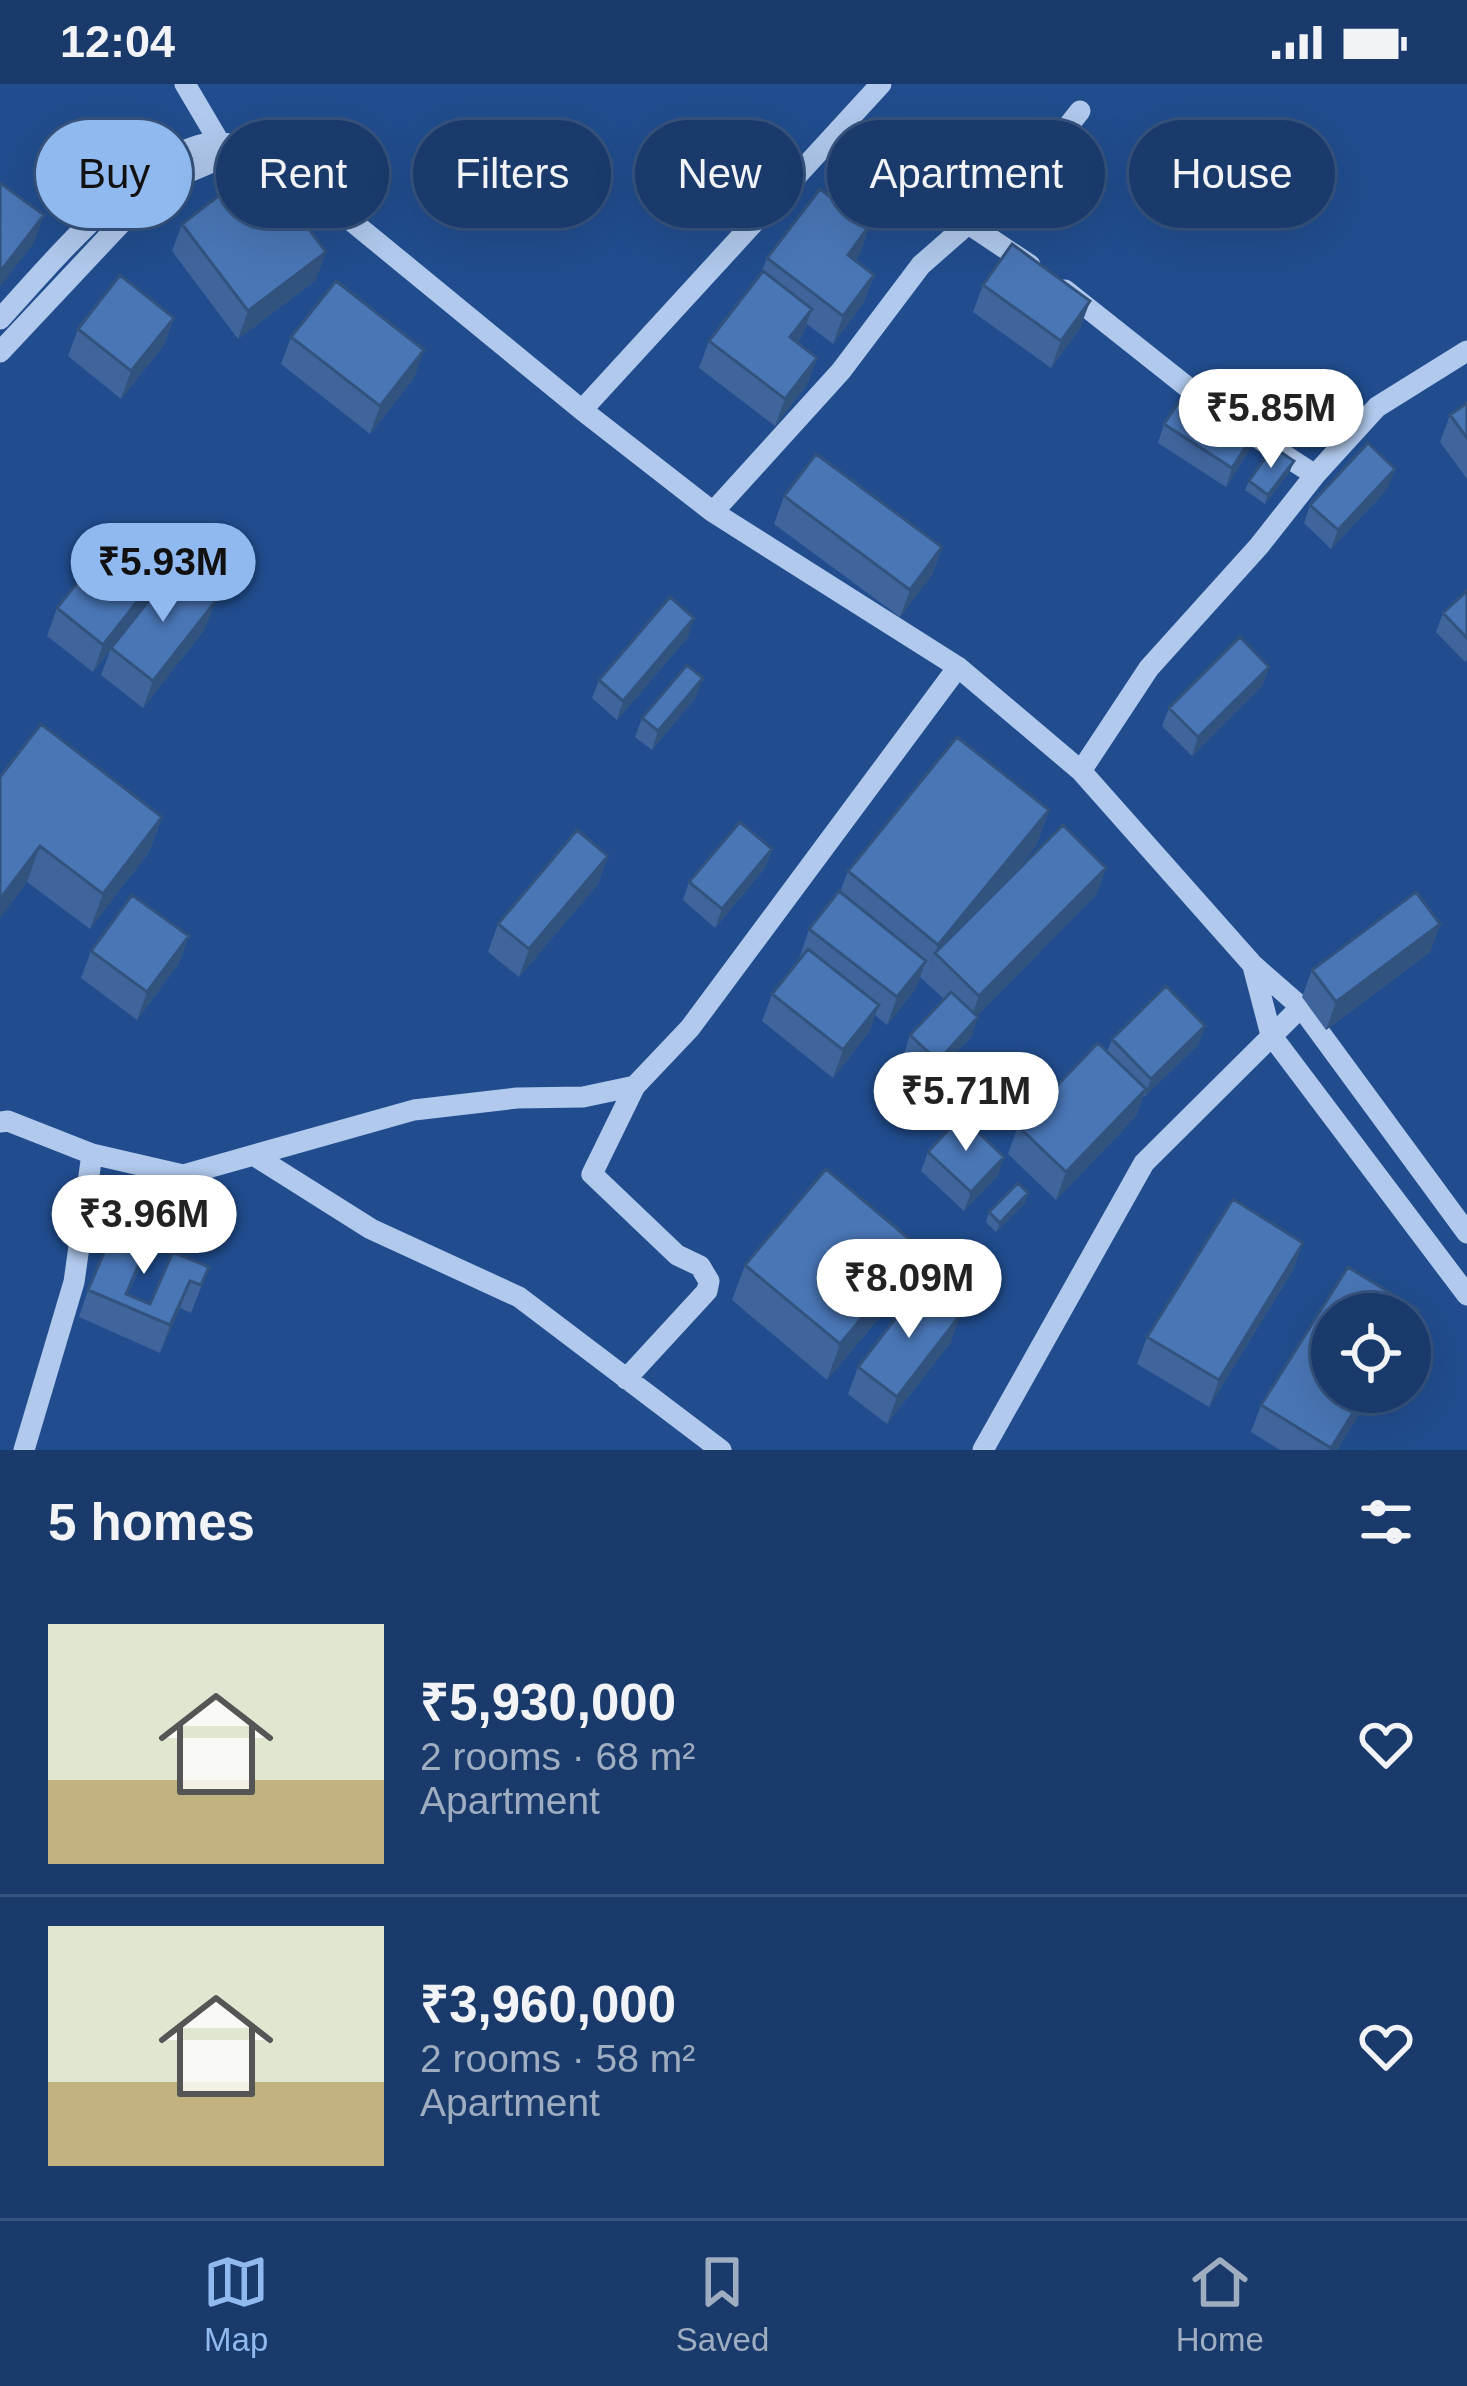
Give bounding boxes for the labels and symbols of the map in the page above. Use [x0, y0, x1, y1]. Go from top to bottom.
pin: ₹5.85M [1173, 369, 1369, 471]
pin: ₹5.93M [65, 523, 261, 625]
pin: ₹5.71M [868, 1052, 1064, 1154]
pin: ₹3.96M [46, 1175, 242, 1277]
pin: ₹8.09M [811, 1239, 1007, 1341]

